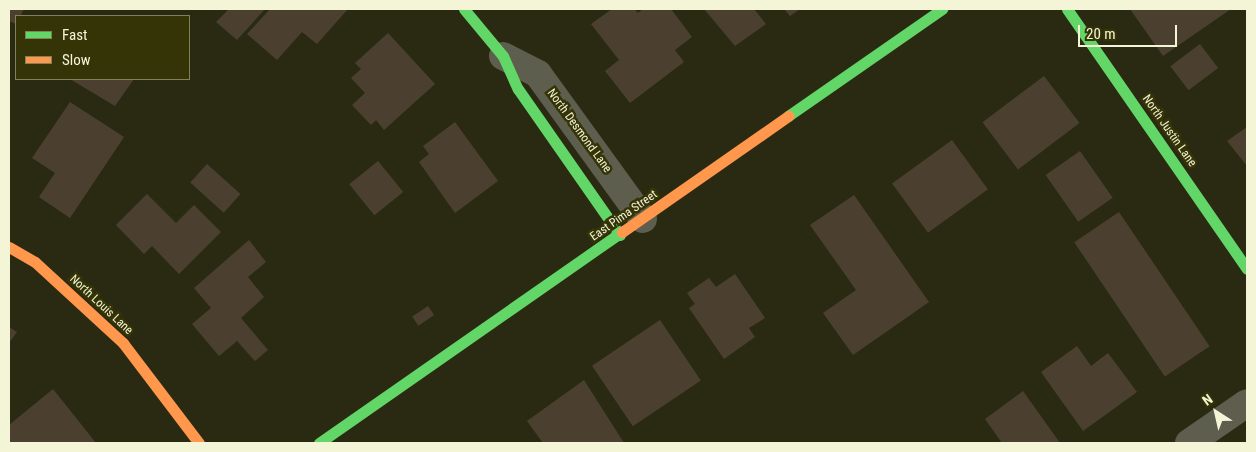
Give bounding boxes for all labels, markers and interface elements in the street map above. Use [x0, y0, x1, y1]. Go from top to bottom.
legend [15, 15, 190, 80]
scale bar [1081, 15, 1180, 47]
text: 20 m [1086, 25, 1116, 43]
text: Fast [62, 26, 87, 44]
text: Slow [62, 51, 91, 69]
street label: North Desmond Lane [544, 86, 614, 176]
street label: North Justin Lane [1139, 92, 1199, 170]
street label: East Pima Street [588, 188, 660, 244]
street label: North Louis Lane [67, 272, 135, 338]
north arrow [1191, 387, 1241, 437]
text: N [1199, 391, 1215, 409]

